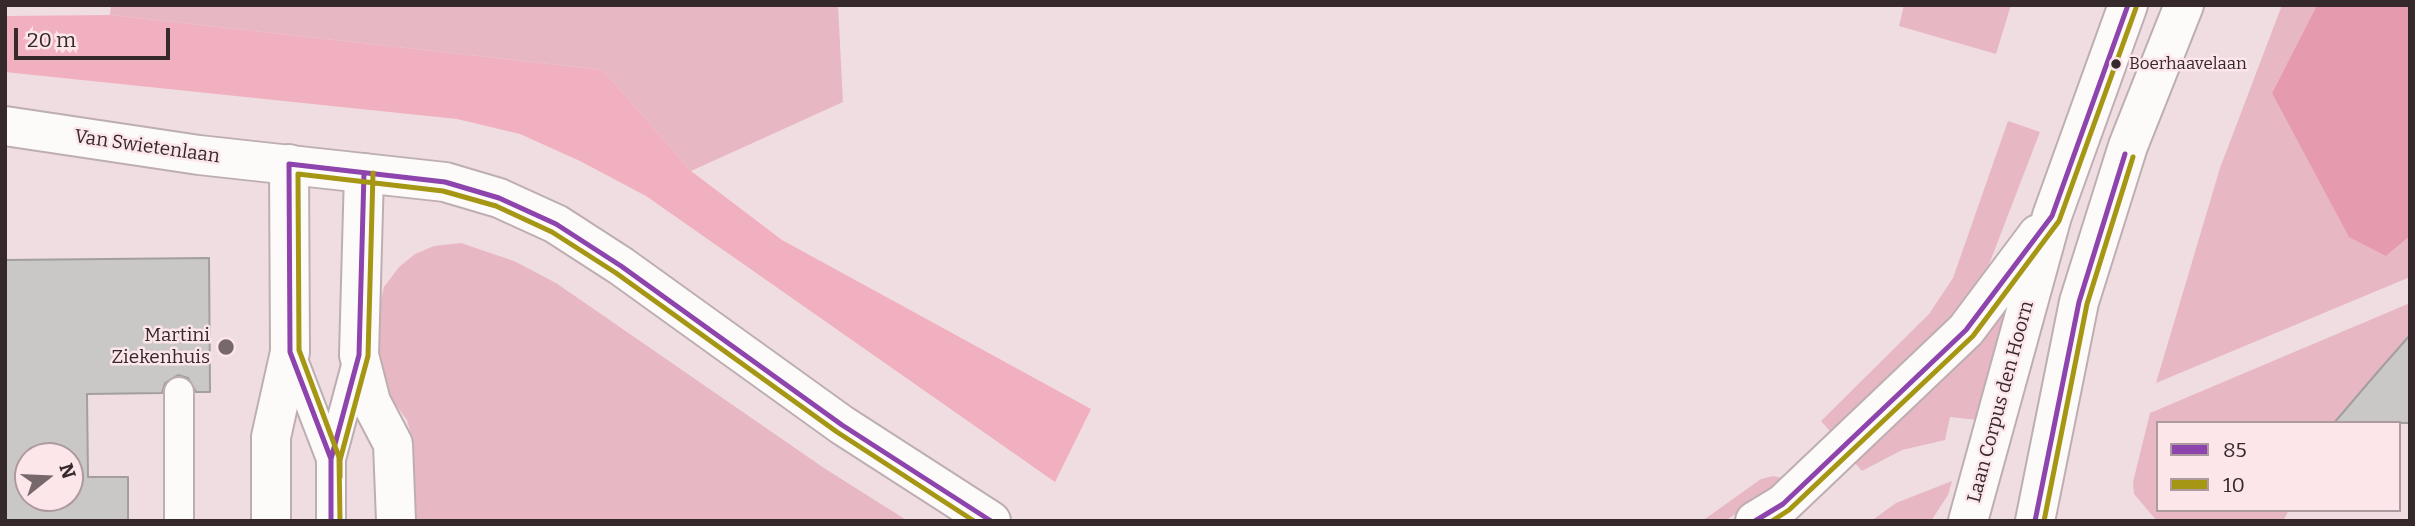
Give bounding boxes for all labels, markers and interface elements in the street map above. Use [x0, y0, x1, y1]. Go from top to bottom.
scale bar [18, 14, 173, 58]
text: 20 m [27, 27, 76, 53]
place label: Boerhaavelaan [2129, 54, 2247, 74]
marker: Boerhaavelaan [2109, 57, 2123, 71]
street label: Van Swietenlaan [73, 126, 221, 168]
street label: Laan Corpus den Hoorn [1963, 299, 2039, 505]
place label: Martini Ziekenhuis [112, 325, 210, 369]
marker: Martini Ziekenhuis [216, 337, 236, 357]
legend [2156, 421, 2401, 512]
text: 85 [2223, 437, 2247, 463]
north arrow [14, 442, 84, 512]
text: N [54, 460, 81, 481]
text: 10 [2223, 472, 2245, 498]

